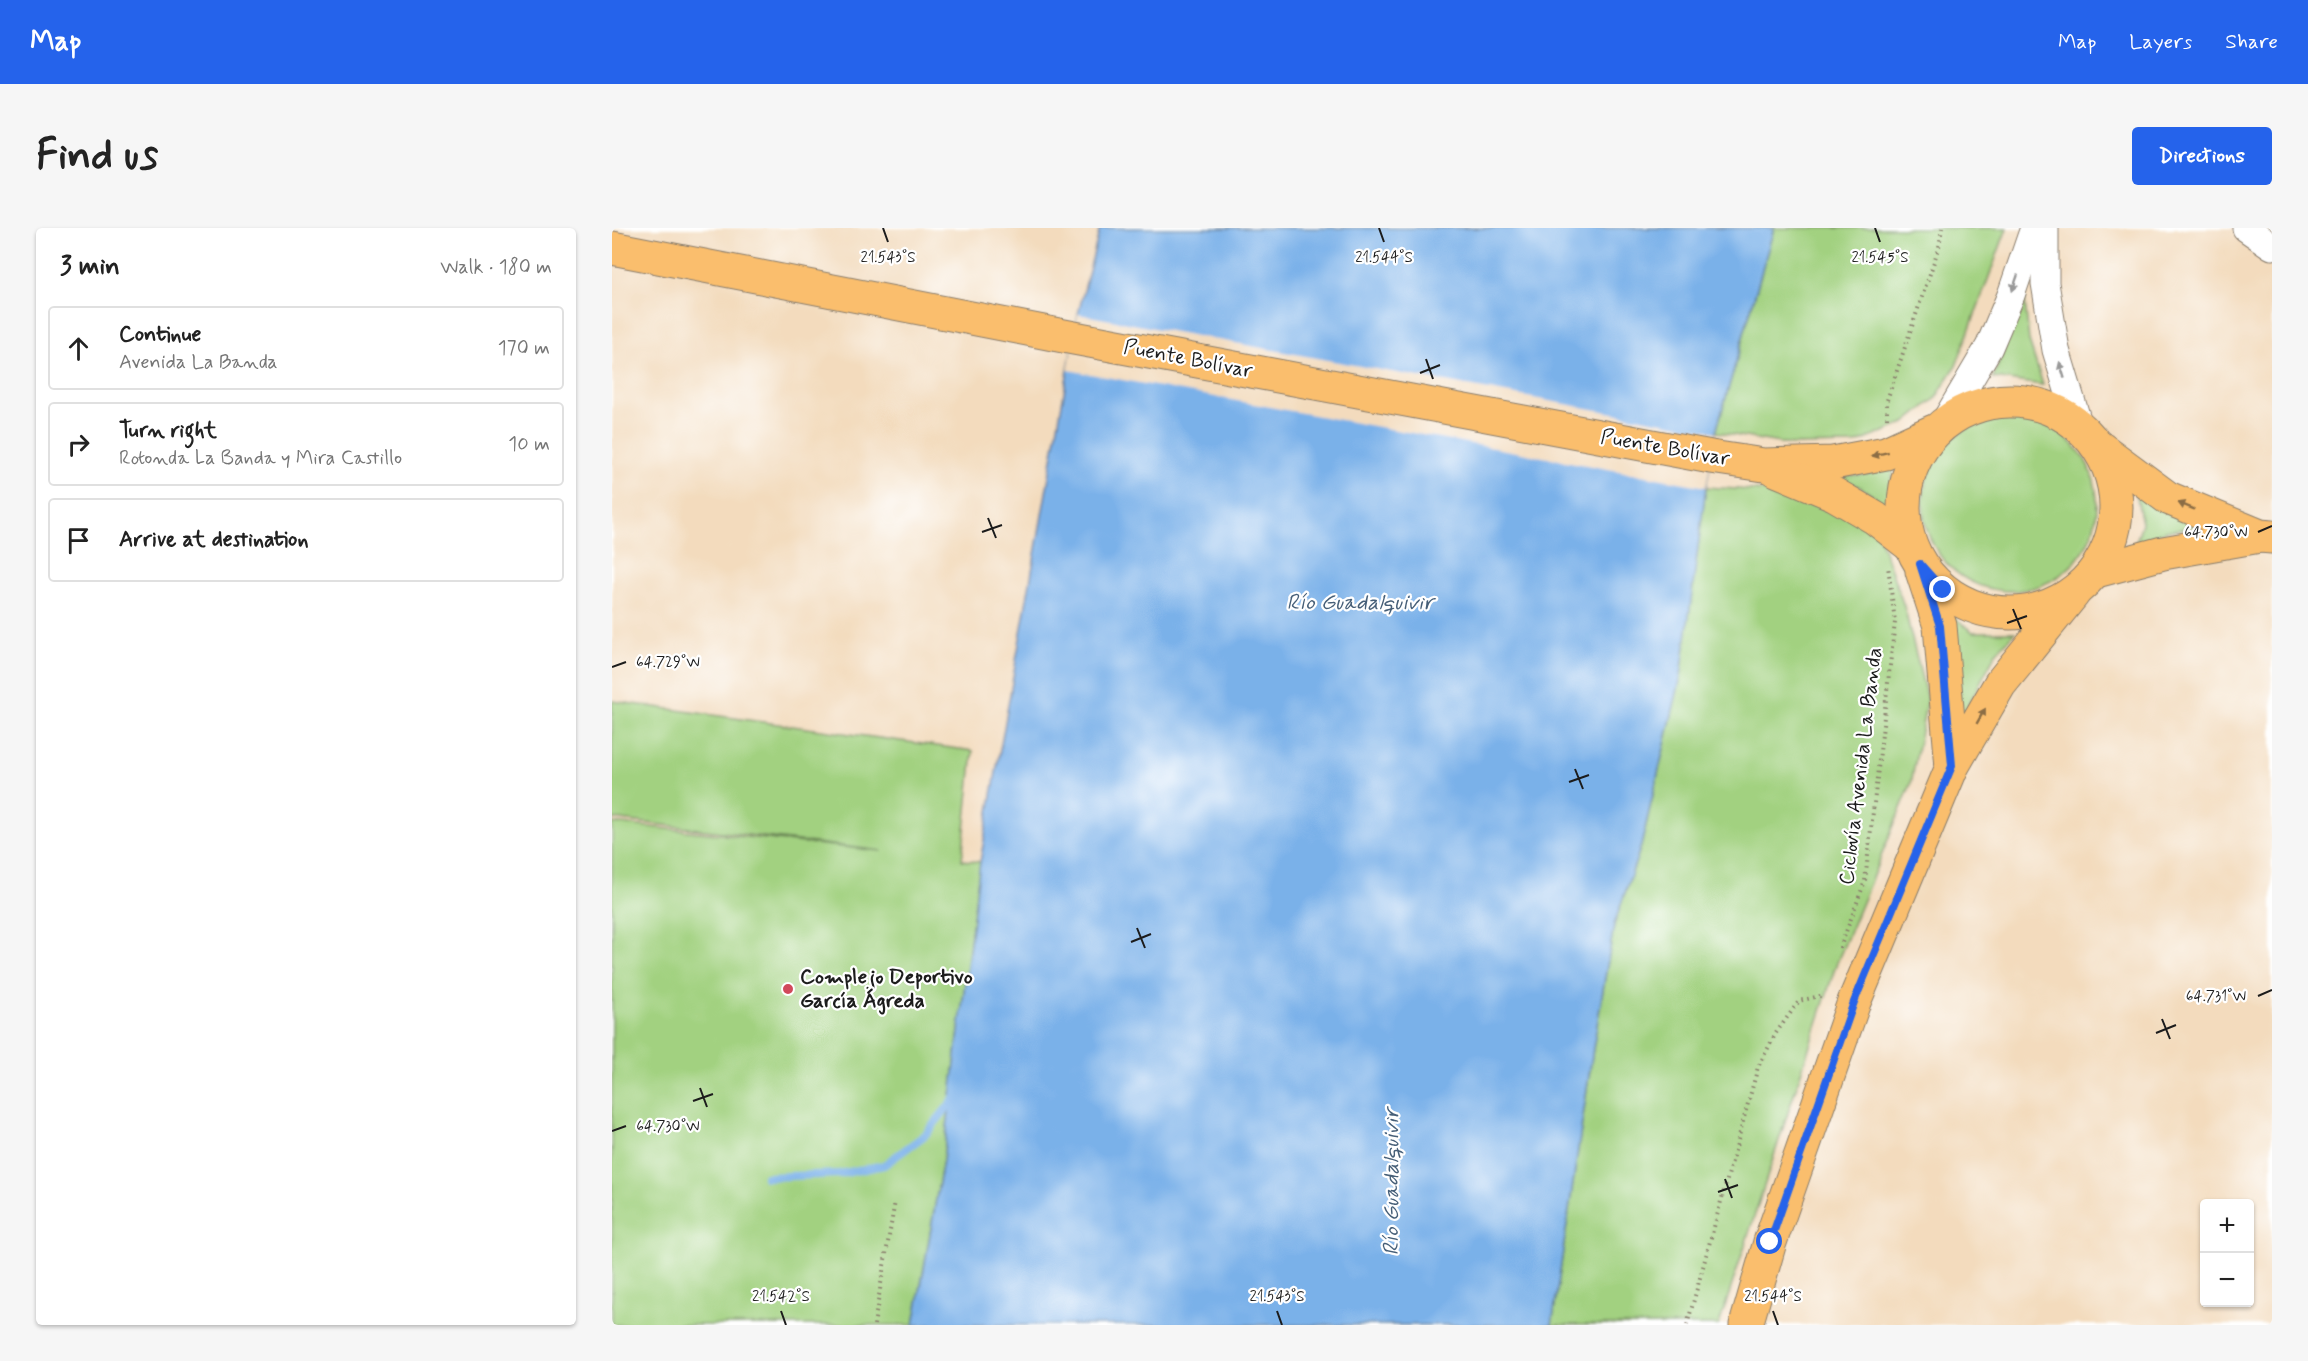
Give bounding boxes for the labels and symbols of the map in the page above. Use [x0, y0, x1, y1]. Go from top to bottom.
text: 21.543°S [861, 248, 915, 268]
text: 21.544°S [1355, 248, 1413, 268]
text: 21.545°S [1851, 248, 1909, 268]
one-way arrow [2009, 274, 2019, 292]
street label: Puente Bolívar [1121, 333, 1255, 385]
one-way arrow [2057, 361, 2066, 379]
street label: Puente Bolívar [1598, 423, 1732, 473]
one-way arrow [1871, 449, 1889, 459]
one-way arrow [2177, 501, 2195, 510]
text: 64.730°W [2184, 523, 2248, 543]
route end [1929, 576, 1955, 602]
water label: Río Guadalquivir [1286, 589, 1436, 617]
street label: Ciclovía Avenida La Banda [1833, 646, 1889, 886]
text: 64.729°W [636, 653, 700, 673]
one-way arrow [1976, 707, 1986, 724]
place label: Complejo Deportivo García Ágreda [800, 963, 973, 1015]
marker: Complejo Deportivo García Ágreda [781, 982, 795, 996]
text: 64.731°W [2186, 987, 2246, 1007]
water label: Río Guadalquivir [1378, 1106, 1406, 1256]
text: 64.730°W [636, 1117, 700, 1137]
route start [1756, 1228, 1782, 1254]
text: 21.542°S [752, 1287, 810, 1307]
text: 21.543°S [1250, 1287, 1304, 1307]
text: 21.544°S [1744, 1287, 1802, 1307]

